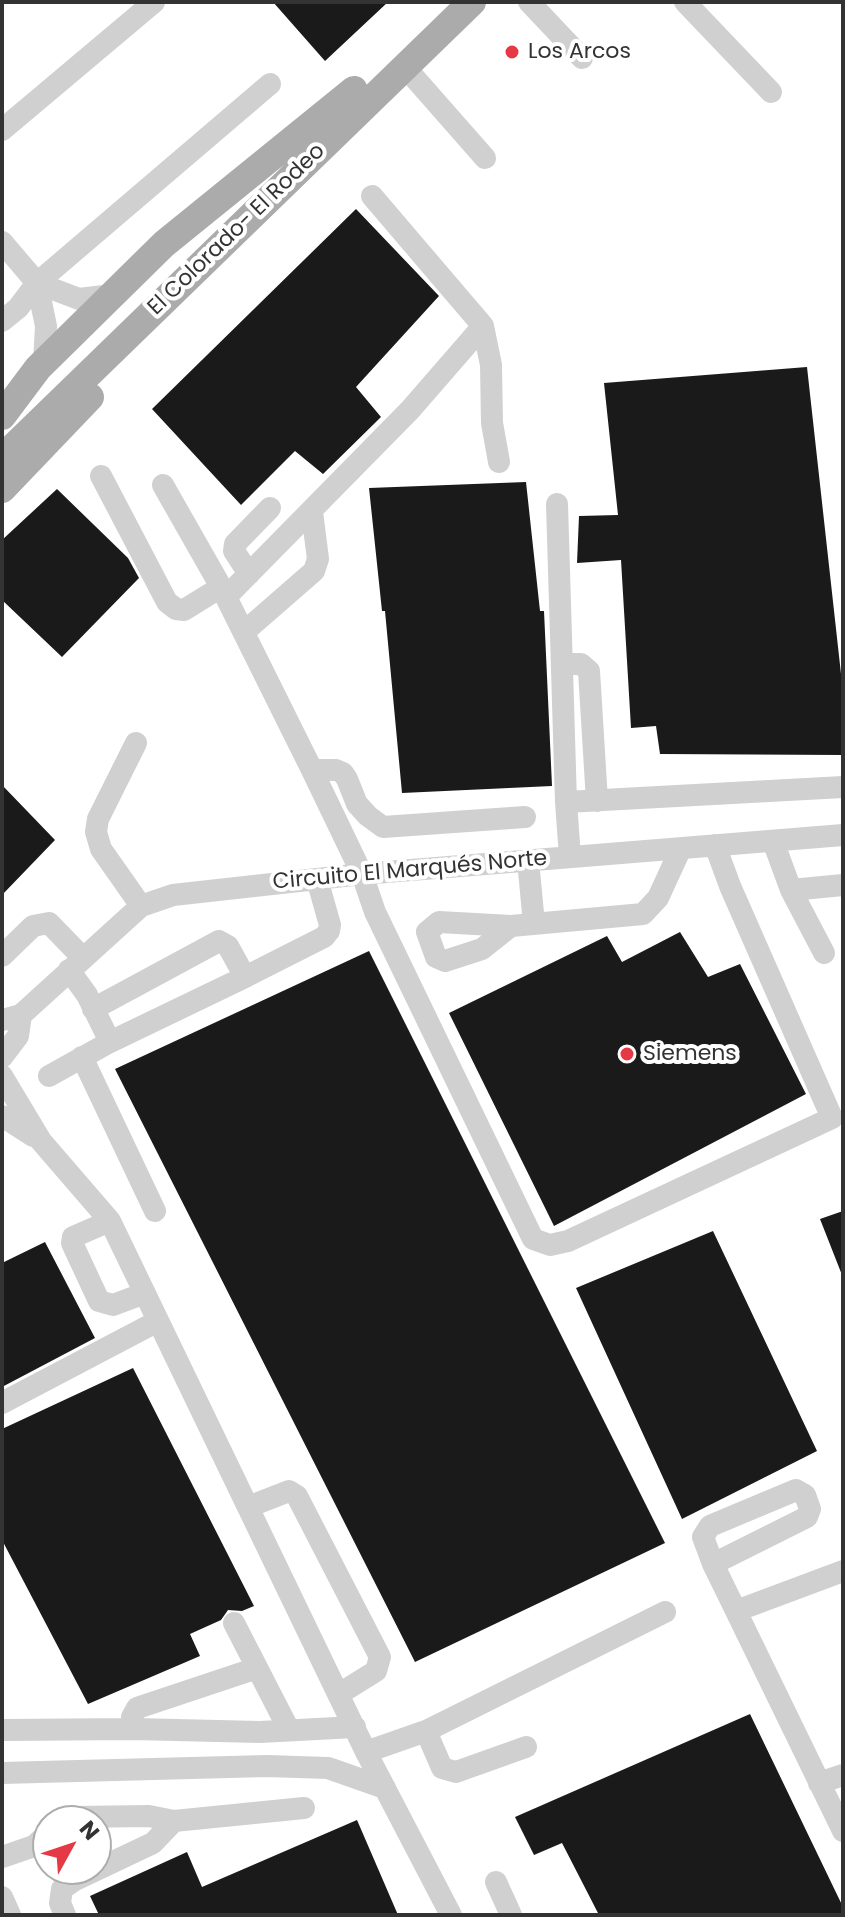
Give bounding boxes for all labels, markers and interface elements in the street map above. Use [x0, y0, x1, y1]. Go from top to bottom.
place label: Los Arcos [528, 39, 631, 65]
marker: Los Arcos [503, 43, 521, 61]
street label: El Colorado- El Rodeo [143, 139, 331, 321]
street label: Circuito El Marqués Norte [272, 846, 548, 896]
place label: Siemens [643, 1041, 737, 1067]
marker: Siemens [618, 1045, 636, 1063]
north arrow [32, 1805, 112, 1885]
text: N [72, 1814, 106, 1847]

